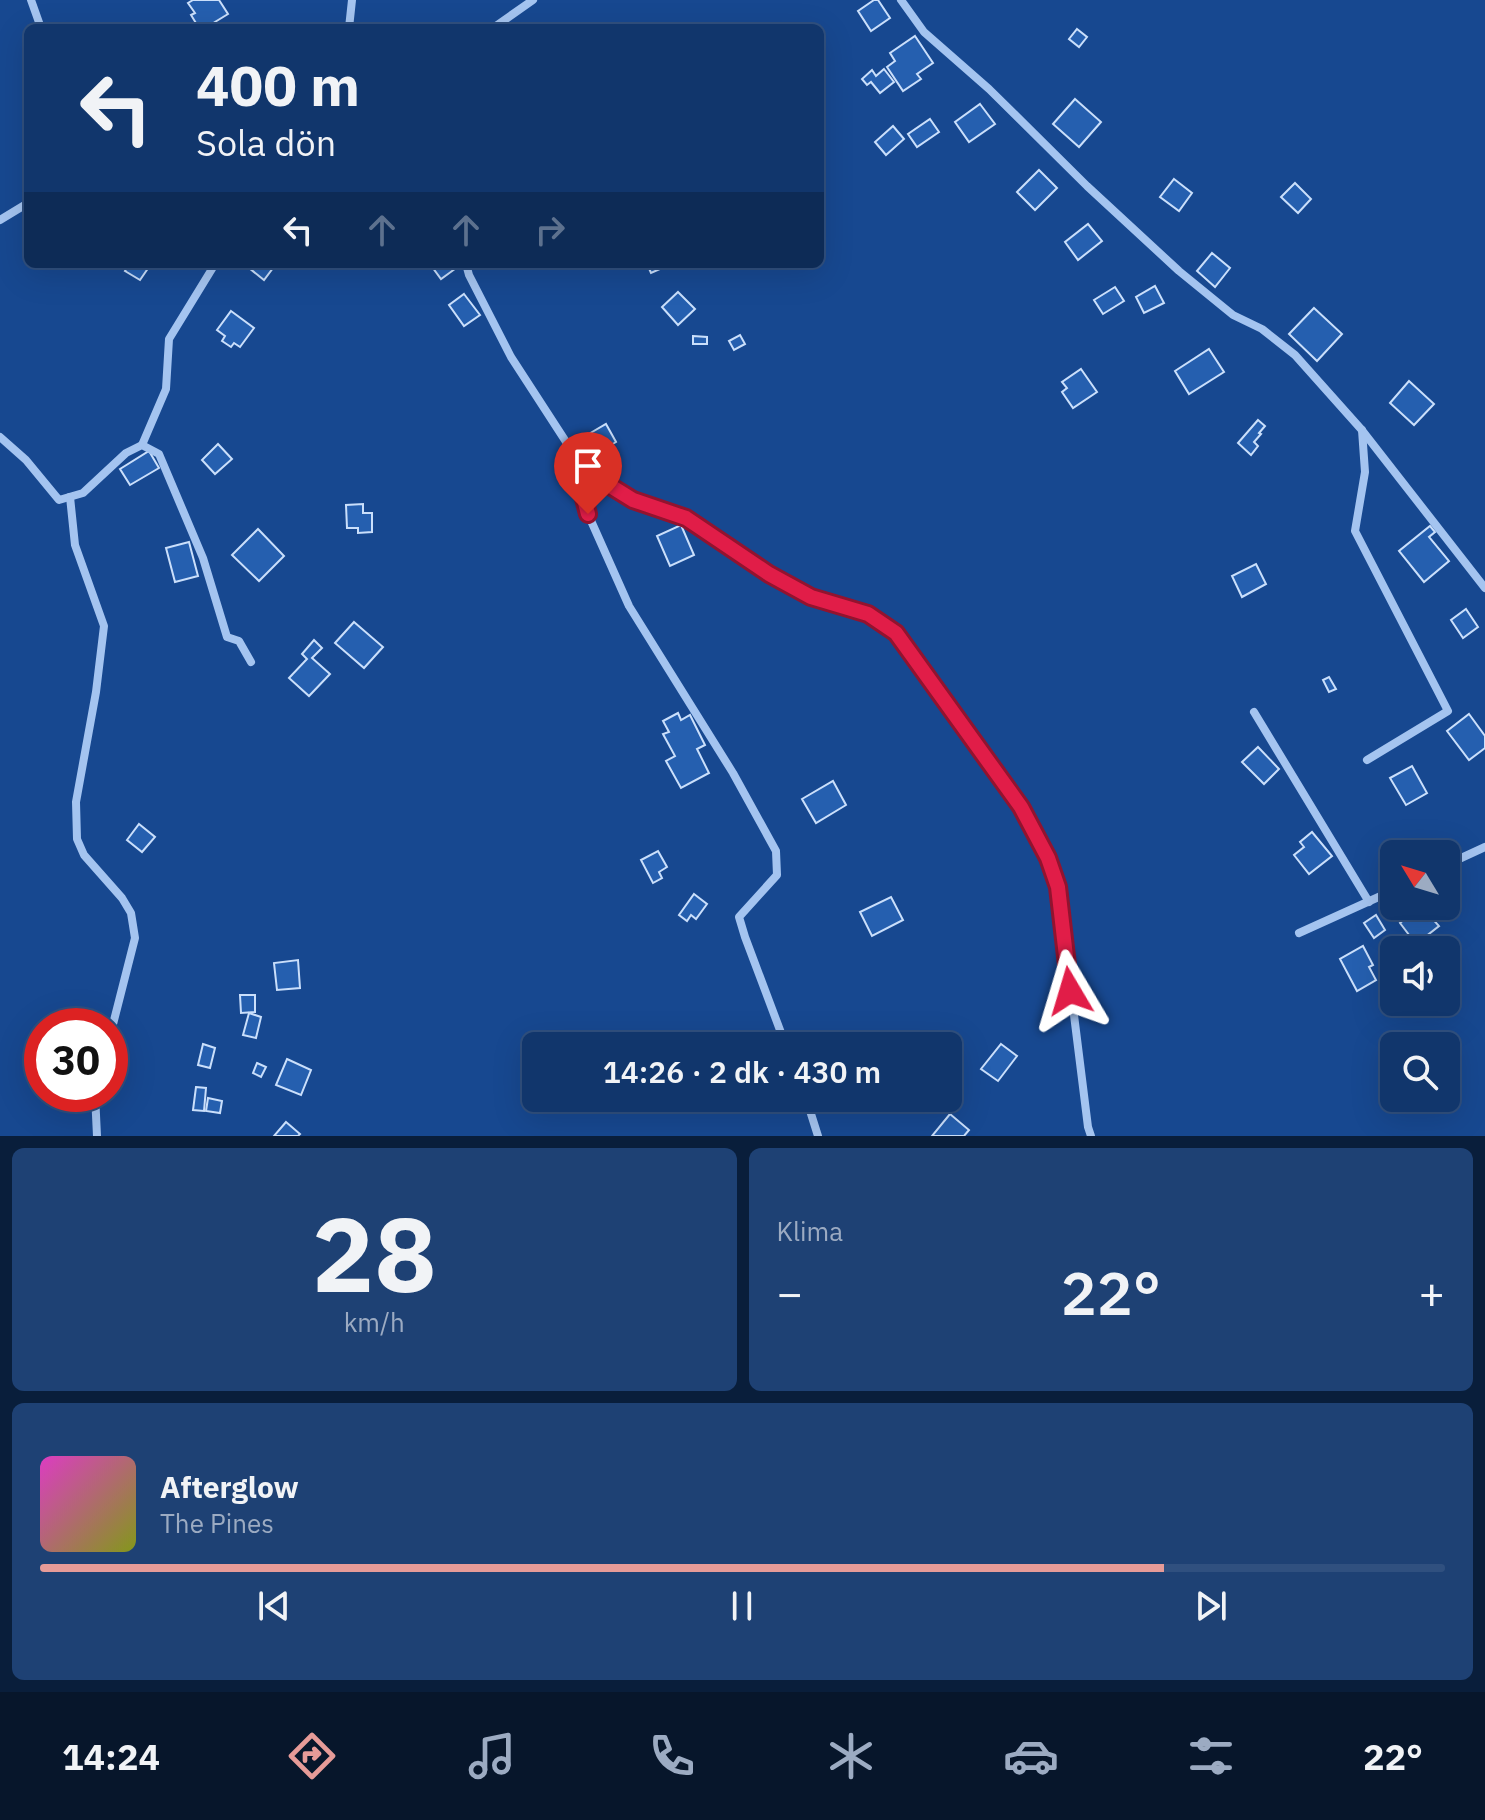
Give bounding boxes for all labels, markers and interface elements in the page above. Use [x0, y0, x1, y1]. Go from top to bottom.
text: 400 m [196, 49, 360, 121]
icon: left [64, 56, 168, 160]
text: Sola dön [196, 119, 336, 166]
icon: left [276, 208, 320, 252]
icon: ahead [360, 208, 404, 252]
icon: ahead [444, 208, 488, 252]
icon: right [528, 208, 572, 252]
pin [554, 432, 622, 514]
icon: arrive [566, 444, 610, 488]
north arrow [1380, 840, 1460, 920]
map controls [1380, 840, 1460, 1112]
button: sound [1380, 936, 1460, 1016]
position arrow [1028, 949, 1112, 1033]
speed limit sign: 30 [24, 1008, 128, 1112]
button: search [1380, 1032, 1460, 1112]
text: 14:26 · 2 dk · 430 m [603, 1052, 881, 1091]
text: 28 [312, 1185, 437, 1321]
text: Klima [777, 1214, 843, 1248]
text: 22° [1061, 1253, 1161, 1332]
text: − [777, 1264, 803, 1321]
text: + [1419, 1264, 1445, 1321]
text: km/h [344, 1305, 405, 1339]
text: Afterglow [160, 1467, 299, 1506]
text: The Pines [160, 1506, 274, 1540]
icon: previous [252, 1584, 296, 1628]
icon: pause [720, 1584, 764, 1628]
icon: next [1189, 1584, 1233, 1628]
icon: directions [284, 1728, 340, 1784]
icon: music [464, 1728, 520, 1784]
icon: phone [644, 1728, 700, 1784]
icon: climate [823, 1728, 879, 1784]
icon: car [1003, 1728, 1059, 1784]
icon: filters [1183, 1728, 1239, 1784]
text: 14:24 [62, 1733, 160, 1780]
text: 22° [1363, 1733, 1423, 1780]

